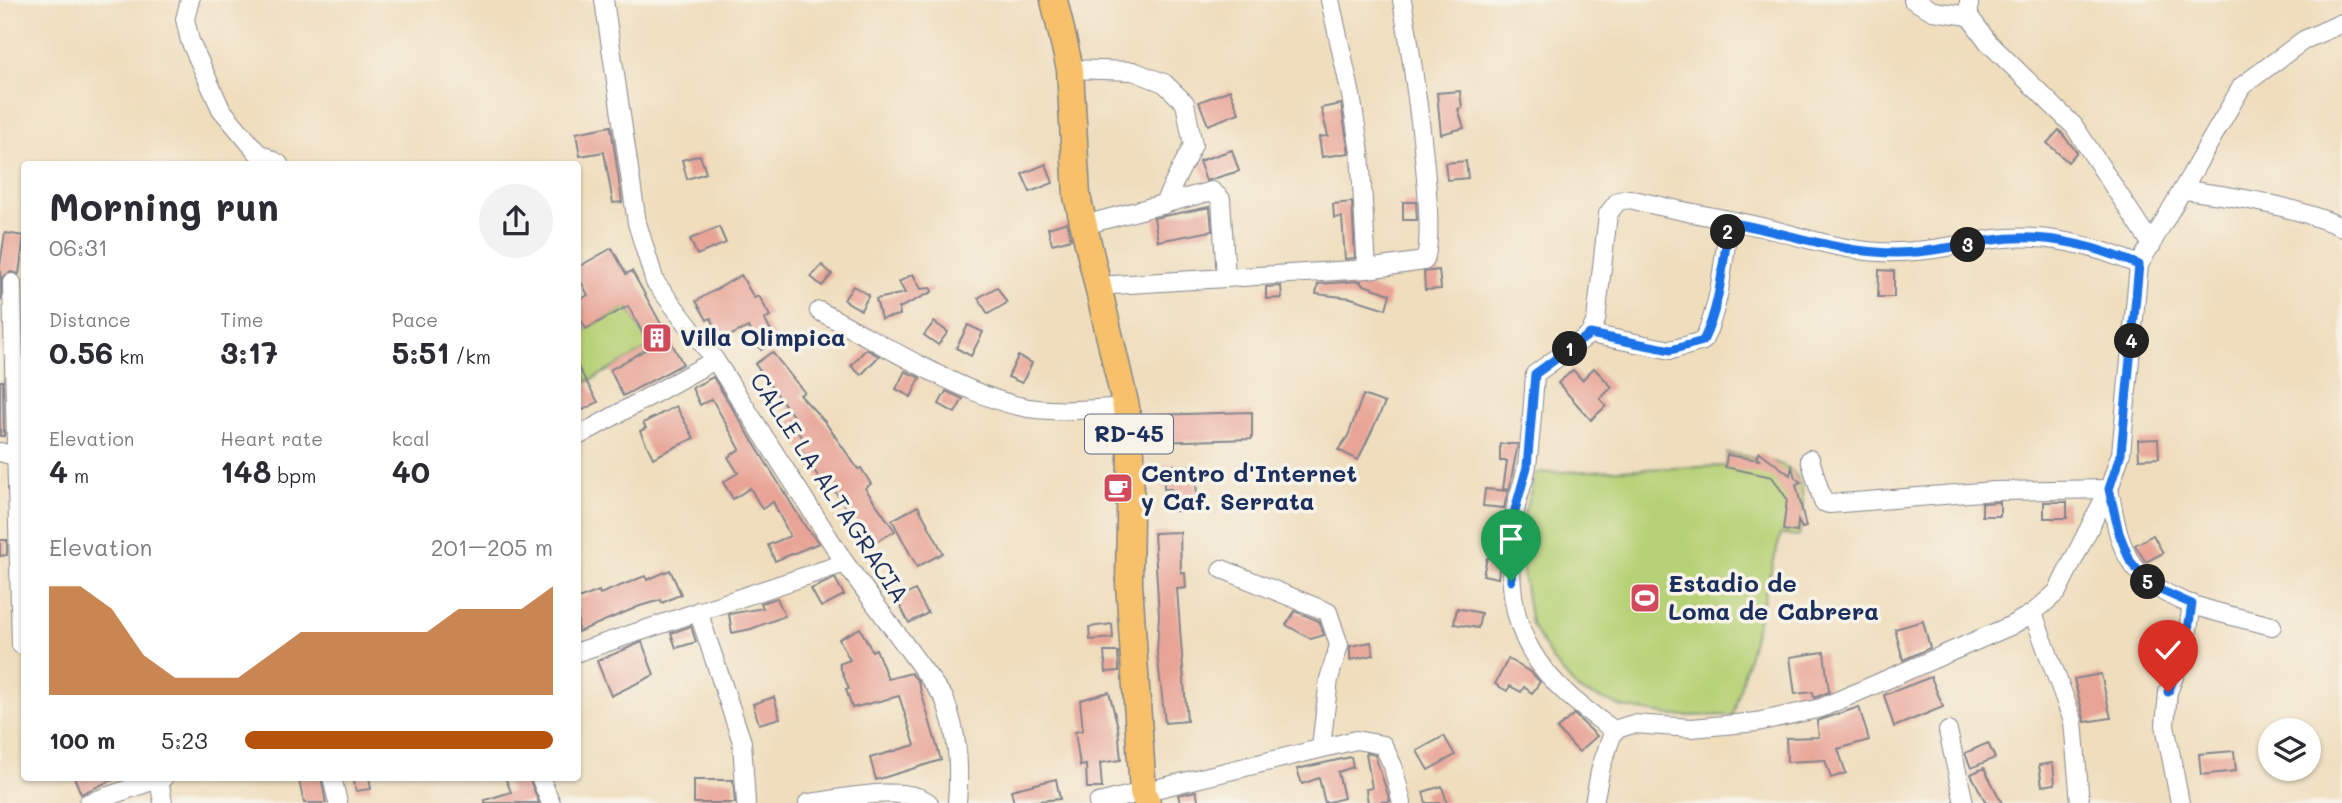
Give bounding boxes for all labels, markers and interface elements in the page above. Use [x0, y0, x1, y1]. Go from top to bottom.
text: Morning run [49, 181, 279, 231]
button: share [479, 184, 553, 258]
pin: 2 [1710, 215, 1746, 250]
text: 2 [1722, 219, 1733, 244]
pin: 3 [1951, 228, 1986, 262]
text: 06:31 [49, 232, 108, 262]
text: 3 [1962, 232, 1973, 257]
text: Distance [49, 307, 131, 332]
text: Time [220, 307, 264, 332]
text: Pace [392, 307, 438, 332]
building icon: Villa Olimpica [640, 321, 674, 355]
place label: Villa Olimpica [680, 321, 846, 352]
pin: 4 [2114, 324, 2150, 358]
text: 4 [2125, 328, 2138, 353]
text: 0.56 [49, 332, 113, 372]
text: 3:17 [220, 332, 278, 372]
text: 5:51 [392, 332, 450, 372]
pin: 1 [1552, 332, 1588, 366]
text: 1 [1565, 336, 1574, 361]
text: km [113, 344, 145, 369]
text: /km [450, 344, 491, 369]
street label: CALLE LA ALTAGRACIA [744, 366, 917, 608]
road number: RD-45 [1085, 414, 1173, 454]
text: Elevation [49, 426, 134, 451]
text: Heart rate [220, 426, 323, 451]
text: kcal [392, 426, 430, 451]
text: 4 [49, 451, 68, 491]
text: 148 [220, 451, 271, 491]
text: 40 [392, 451, 430, 491]
place label: Centro d'Internet y Caf. Serrata [1141, 457, 1357, 516]
text: m [68, 463, 89, 488]
text: bpm [271, 463, 316, 488]
cafe icon: Centro d'Internet y Caf. Serrata [1101, 471, 1135, 505]
pin [1481, 509, 1541, 581]
icon: arrive [1492, 520, 1530, 558]
text: Elevation [49, 532, 152, 562]
text: 201–205 m [431, 532, 553, 562]
pin: 5 [2130, 564, 2166, 600]
place label: Estadio de Loma de Cabrera [1668, 567, 1879, 626]
text: 5 [2142, 569, 2153, 594]
sports icon: Estadio de Loma de Cabrera [1628, 581, 1662, 615]
pin [2138, 620, 2198, 692]
icon: check [2149, 631, 2187, 669]
map controls [2258, 718, 2321, 781]
button: layers [2258, 718, 2321, 781]
text: 100 m [49, 725, 115, 755]
text: 5:23 [161, 725, 208, 755]

